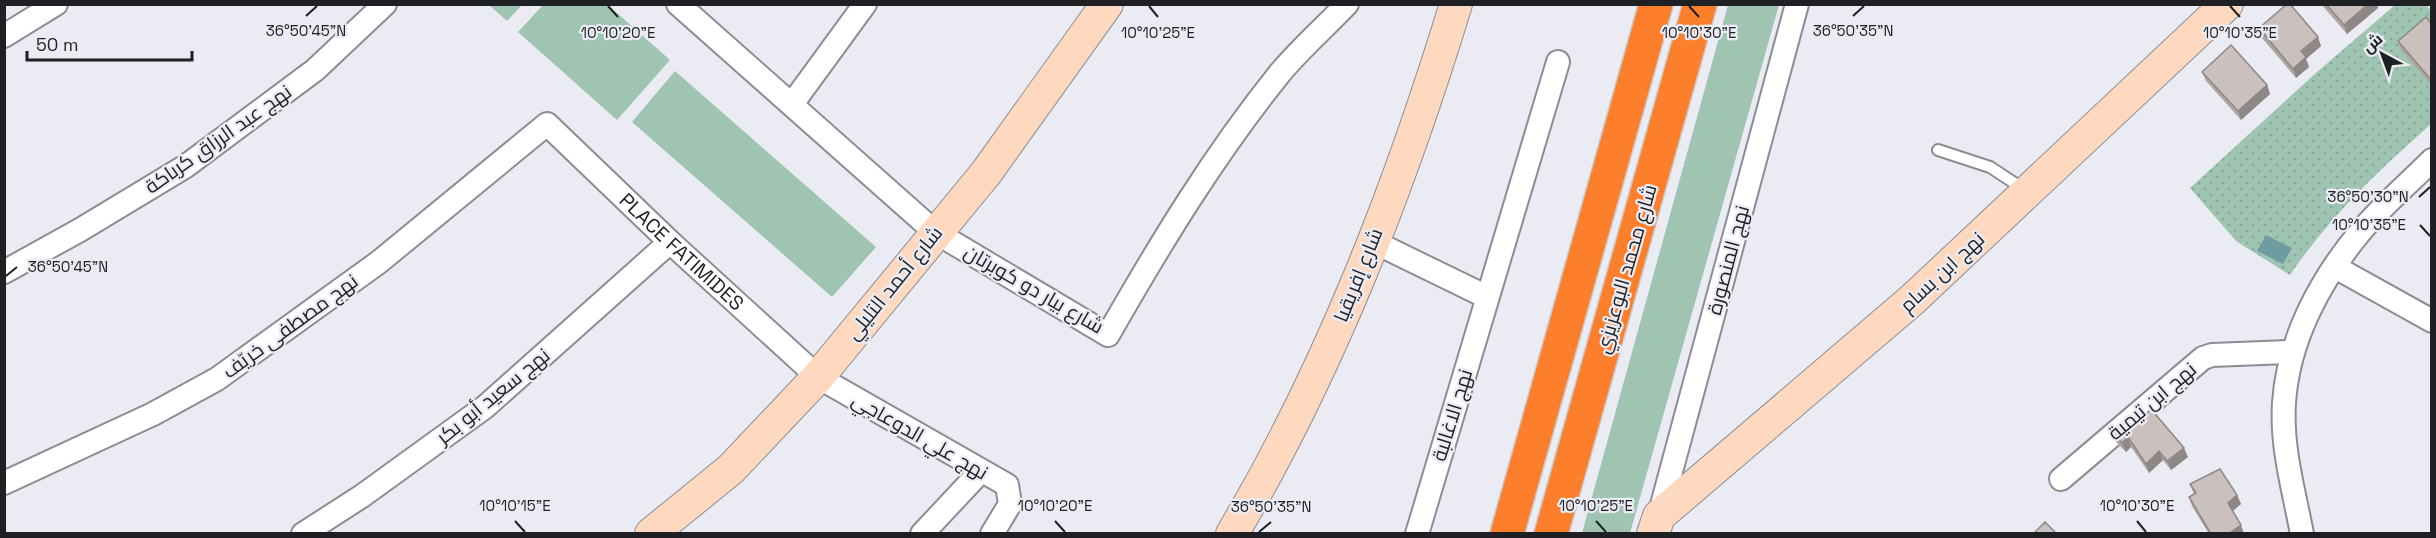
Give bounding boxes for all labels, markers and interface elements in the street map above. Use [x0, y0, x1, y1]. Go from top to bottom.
text: 36°50'45"N [266, 21, 346, 40]
text: 36°50'35"N [1813, 21, 1893, 40]
text: 10°10'20"E [581, 23, 655, 42]
text: 10°10'25"E [1121, 23, 1195, 42]
text: 10°10'30"E [1662, 23, 1736, 42]
text: 10°10'35"E [2203, 23, 2277, 42]
scale bar [27, 24, 192, 62]
north arrow [2352, 24, 2412, 84]
text: ش [2358, 28, 2387, 58]
text: 50 m [36, 33, 78, 56]
street label: نهج عبد الرزاق كرباكة [139, 79, 297, 200]
street label: شارع محمد البوعزيزي [1589, 181, 1666, 358]
street label: PLACE FATIMIDES [614, 187, 750, 316]
text: 36°50'30"N [2327, 187, 2409, 206]
street label: نهج المنصورة [1701, 203, 1756, 318]
text: 10°10'35"E [2332, 215, 2406, 234]
street label: شارع أحمد التليلي [840, 221, 950, 347]
street label: شارع إفريقيا [1327, 224, 1390, 326]
street label: نهج ابن بسام [1894, 226, 1991, 319]
street label: شارع بيار دو كوبرتان [959, 238, 1109, 340]
text: 36°50'45"N [28, 257, 108, 276]
street label: نهج مصطفى خريّف [217, 268, 364, 385]
street label: نهج سعيد أبو بكر [430, 342, 556, 451]
street label: نهج ابن تيمية [2102, 356, 2202, 447]
street label: نهج الاغالبة [1426, 366, 1479, 465]
street label: نهج علي الدوعاجي [846, 386, 993, 488]
text: 10°10'15"E [479, 496, 551, 515]
text: 10°10'20"E [1018, 496, 1092, 515]
text: 10°10'25"E [1559, 496, 1633, 515]
text: 10°10'30"E [2100, 496, 2174, 515]
text: 36°50'35"N [1231, 497, 1311, 516]

